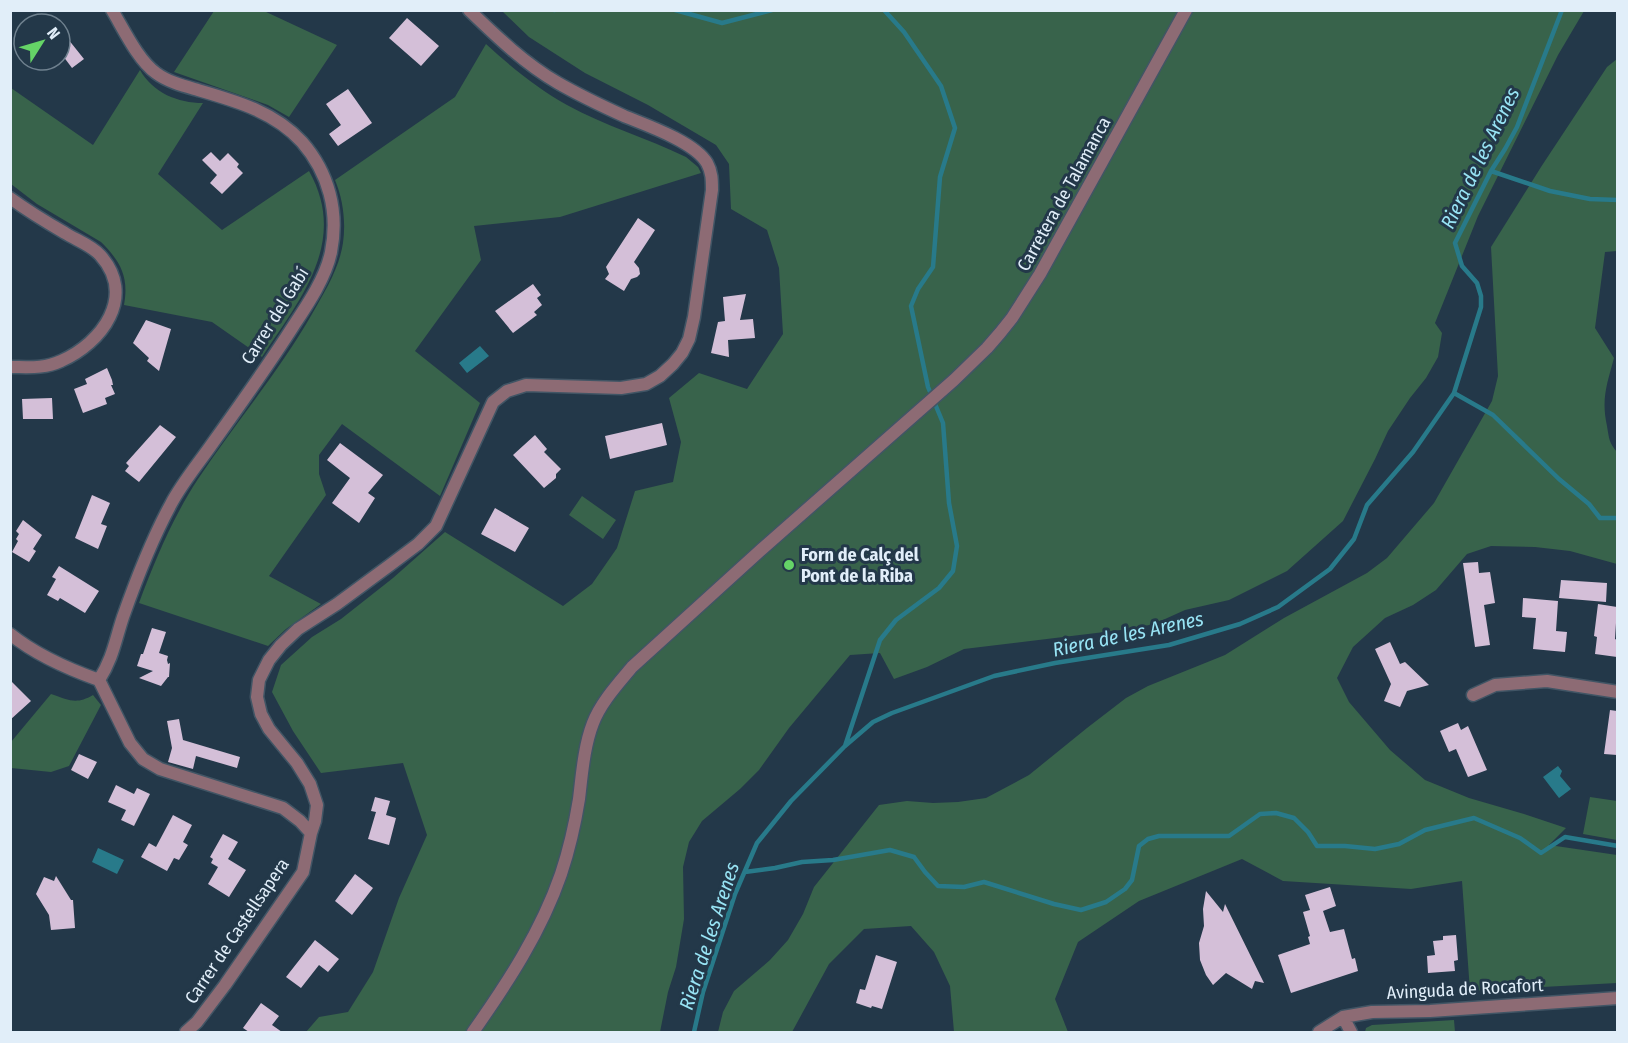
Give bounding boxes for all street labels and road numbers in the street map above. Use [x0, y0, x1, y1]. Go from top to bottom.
street label: Carretera de Talamanca [1012, 113, 1116, 275]
street label: Carrer del Gabí [237, 263, 314, 368]
street label: Carrer de Castellsapera [180, 854, 294, 1008]
street label: Avinguda de Rocafort [1386, 974, 1544, 1004]

